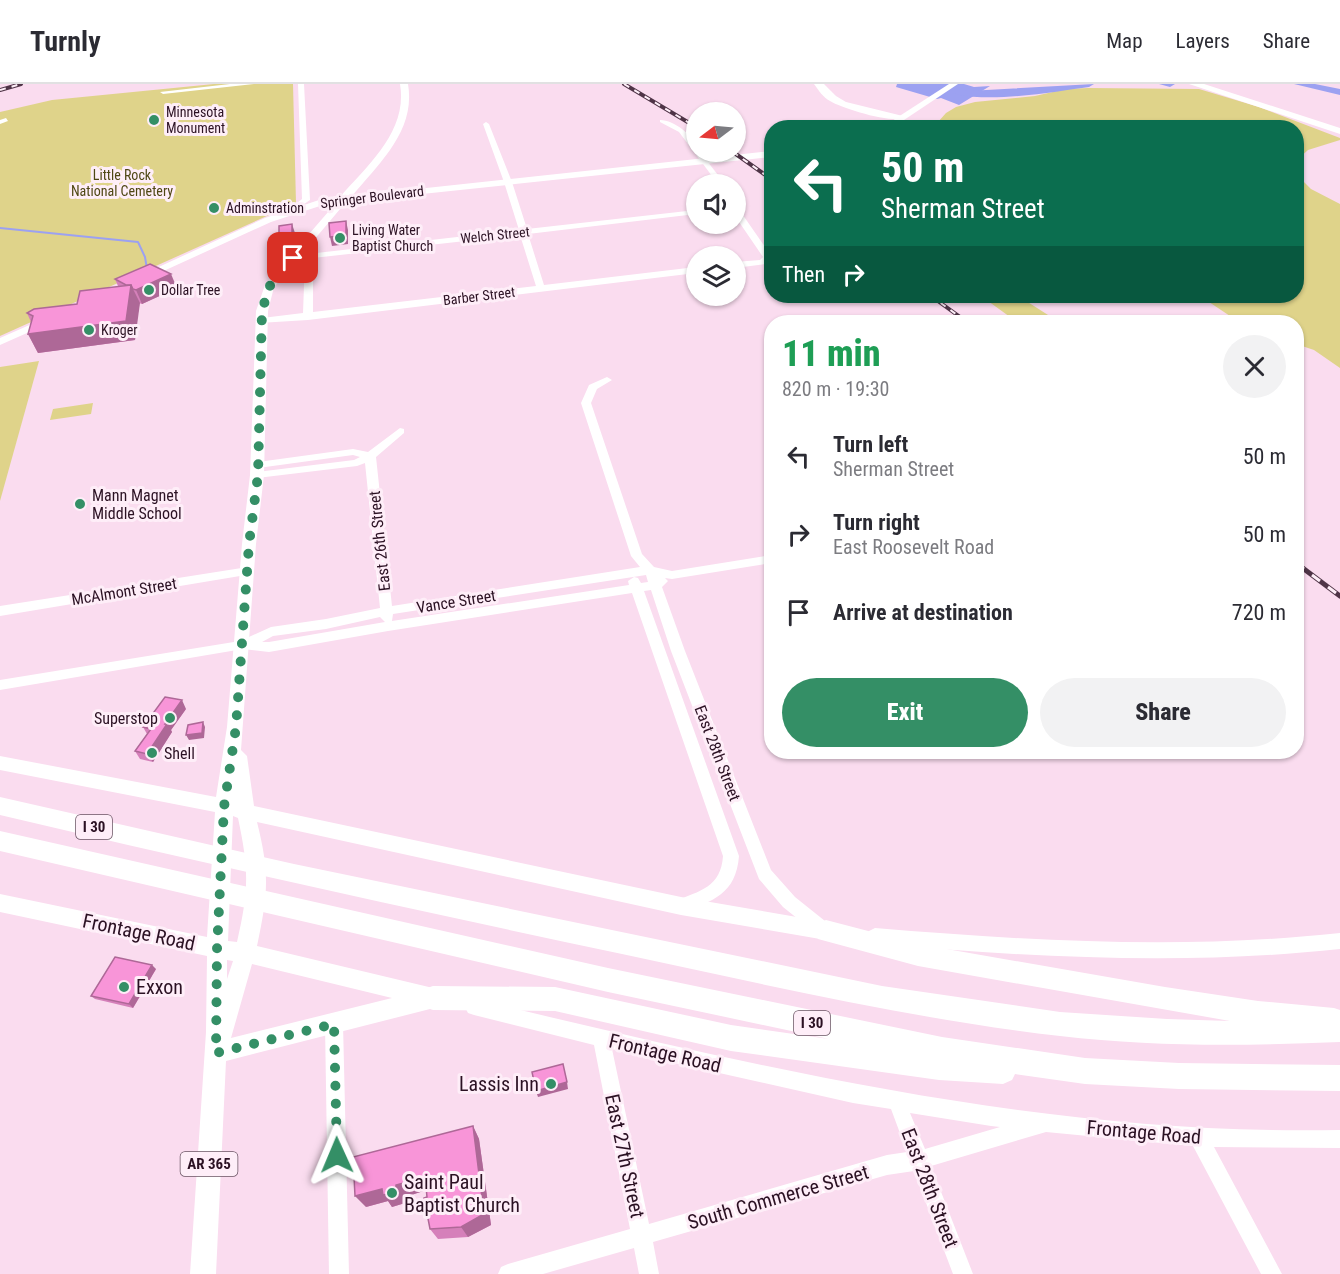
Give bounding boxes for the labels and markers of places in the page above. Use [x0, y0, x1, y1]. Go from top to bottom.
place label: Minnesota Monument [166, 104, 225, 136]
marker: Minnesota Monument [147, 113, 161, 127]
place label: Adminstration [226, 200, 304, 216]
marker: Adminstration [207, 201, 221, 215]
place label: Living Water Baptist Church [352, 222, 433, 254]
marker: Living Water Baptist Church [333, 231, 347, 245]
pin [267, 232, 318, 283]
place label: Dollar Tree [161, 282, 221, 298]
marker: Dollar Tree [142, 283, 156, 297]
place label: Kroger [101, 322, 138, 338]
marker: Kroger [82, 323, 96, 337]
place label: Mann Magnet Middle School [92, 486, 182, 523]
marker: Mann Magnet Middle School [73, 497, 87, 511]
place label: Superstop [94, 709, 158, 728]
marker: Superstop [163, 711, 177, 725]
place label: Shell [164, 744, 195, 763]
marker: Shell [145, 746, 159, 760]
place label: Exxon [136, 975, 183, 999]
marker: Exxon [117, 980, 131, 994]
place label: Lassis Inn [459, 1072, 539, 1096]
marker: Lassis Inn [544, 1077, 558, 1091]
place label: Saint Paul Baptist Church [404, 1170, 520, 1217]
marker: Saint Paul Baptist Church [385, 1186, 399, 1200]

